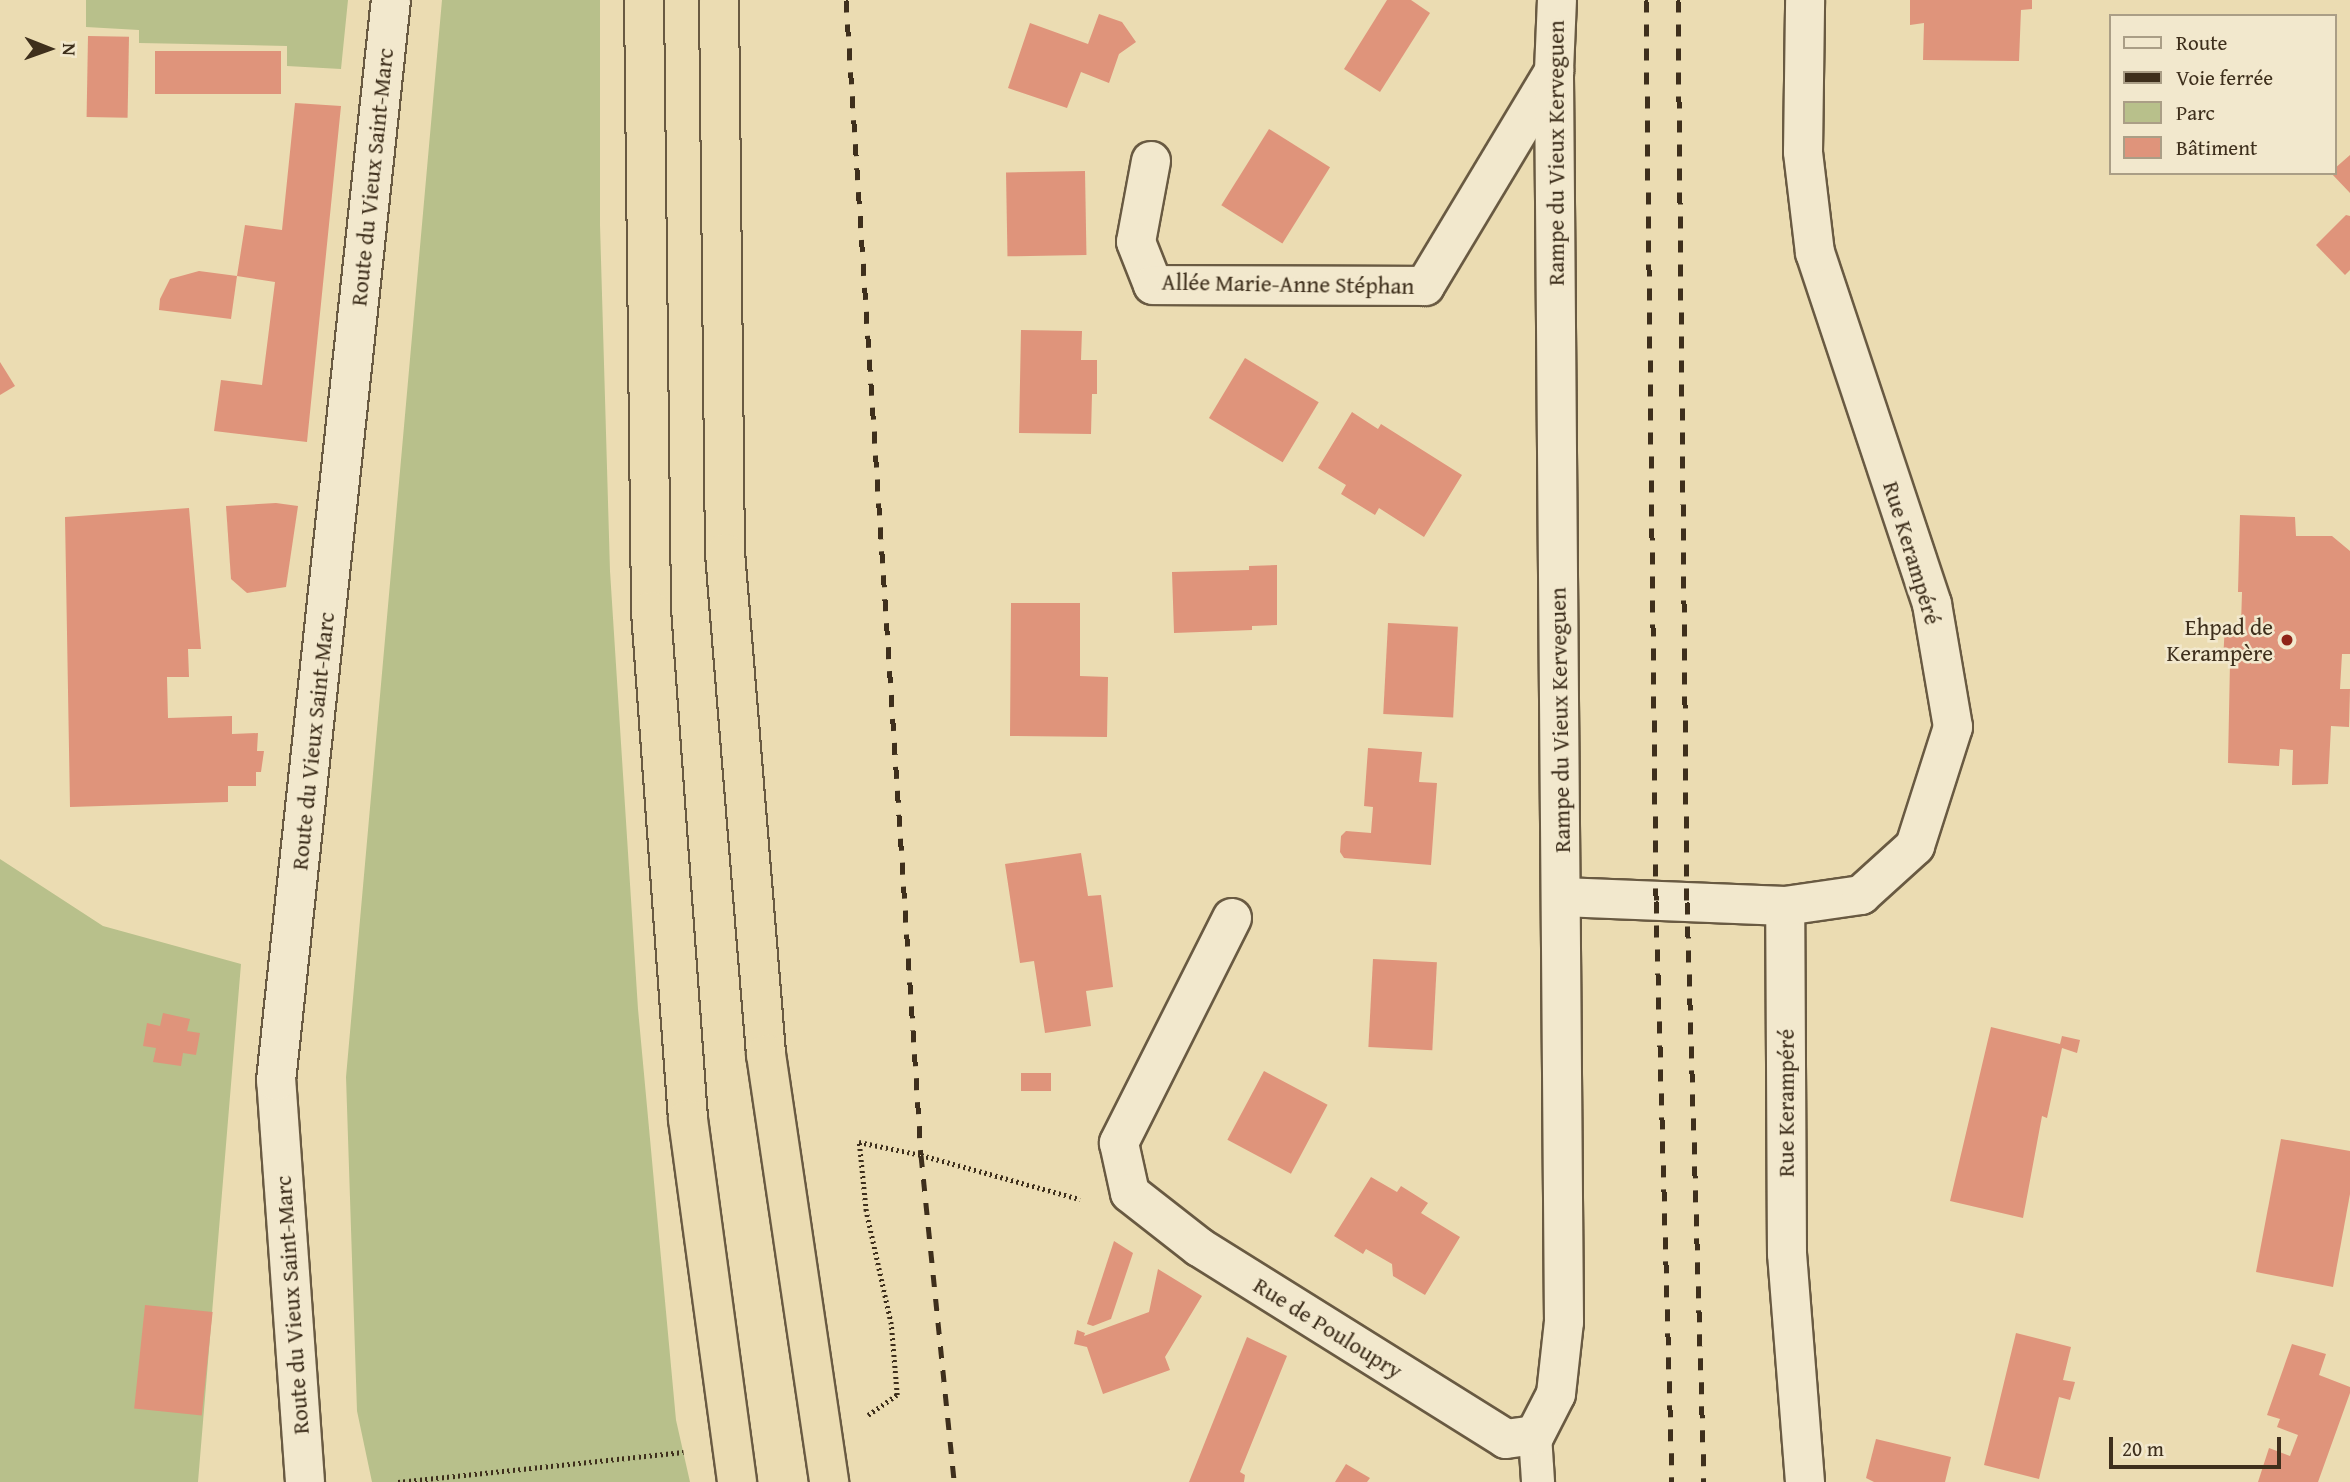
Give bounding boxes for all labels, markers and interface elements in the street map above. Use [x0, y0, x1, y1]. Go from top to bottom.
north arrow [14, 14, 84, 84]
legend [2108, 14, 2336, 175]
street label: Rampe du Vieux Kerveguen [1542, 20, 1570, 286]
text: Route [2176, 27, 2227, 58]
text: N [56, 43, 84, 56]
street label: Route du Vieux Saint-Marc [345, 47, 399, 307]
text: Voie ferrée [2176, 62, 2273, 93]
text: Parc [2176, 97, 2215, 128]
text: Bâtiment [2176, 132, 2257, 163]
street label: Allée Marie-Anne Stéphan [1161, 268, 1415, 300]
street label: Rue Kerampéré [1877, 478, 1947, 628]
street label: Rampe du Vieux Kerveguen [1544, 587, 1576, 853]
street label: Route du Vieux Saint-Marc [286, 611, 340, 871]
place label: Ehpad de Kerampère [2167, 613, 2273, 667]
marker: Ehpad de Kerampère [2279, 632, 2295, 648]
street label: Rue Kerampéré [1772, 1029, 1800, 1177]
street label: Route du Vieux Saint-Marc [269, 1175, 315, 1435]
street label: Rue de Pouloupry [1249, 1271, 1407, 1385]
scale bar [2112, 1422, 2284, 1466]
text: 20 m [2122, 1433, 2164, 1464]

